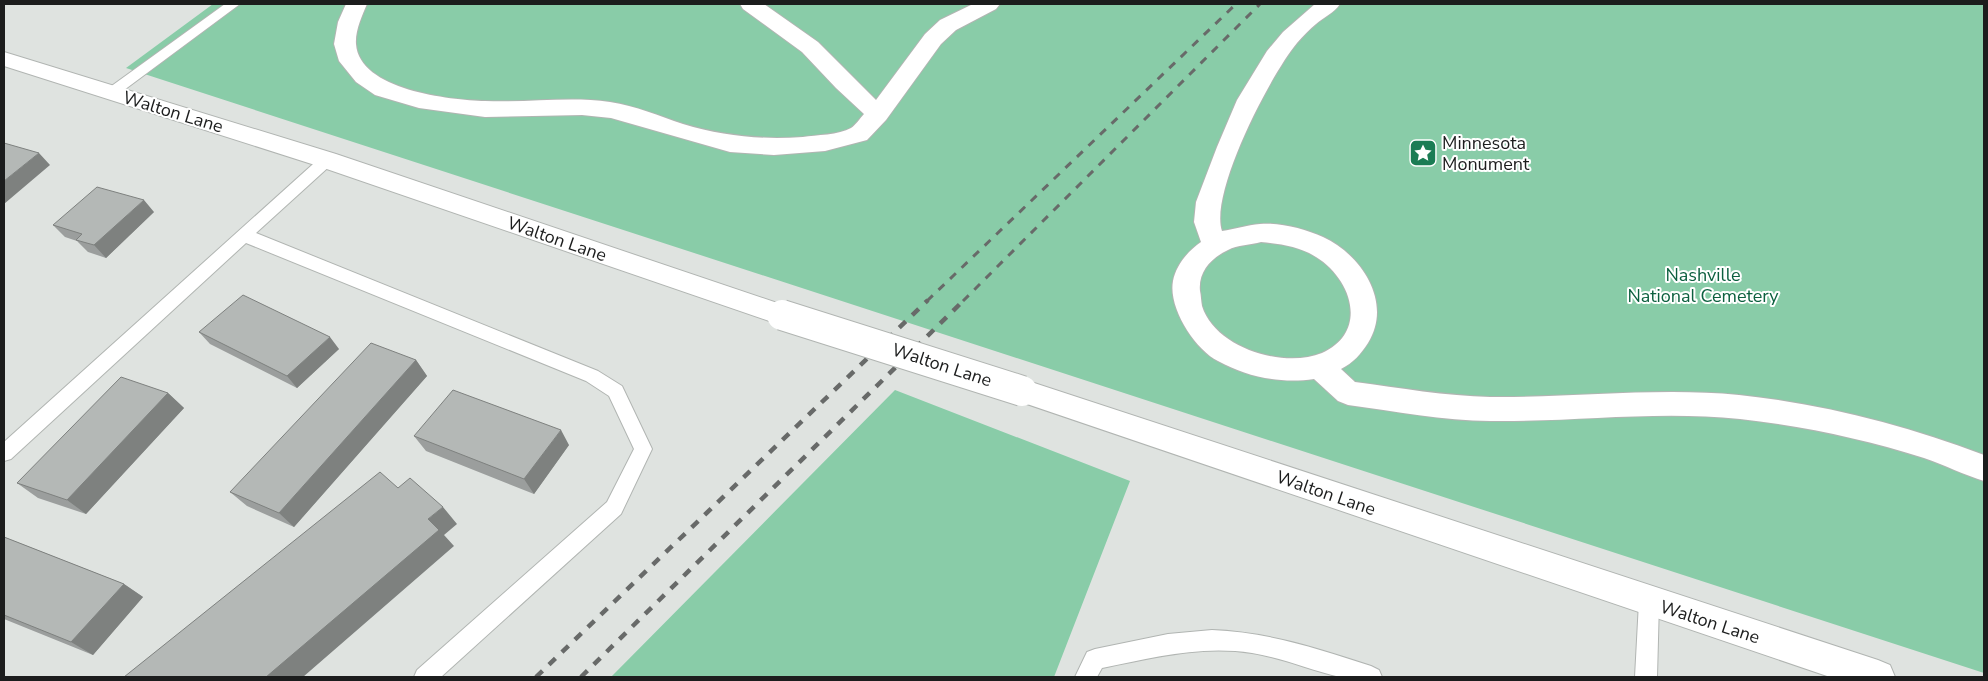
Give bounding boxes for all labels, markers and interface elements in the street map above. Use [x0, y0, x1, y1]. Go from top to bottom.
street label: Walton Lane [120, 85, 226, 139]
place label: Minnesota Monument [1442, 131, 1530, 176]
place icon: Minnesota Monument [1408, 138, 1438, 168]
street label: Walton Lane [504, 211, 610, 267]
park label: Nashville National Cemetery [1627, 263, 1779, 308]
street label: Walton Lane [889, 338, 995, 392]
street label: Walton Lane [1273, 465, 1379, 521]
street label: Walton Lane [1657, 595, 1763, 649]

